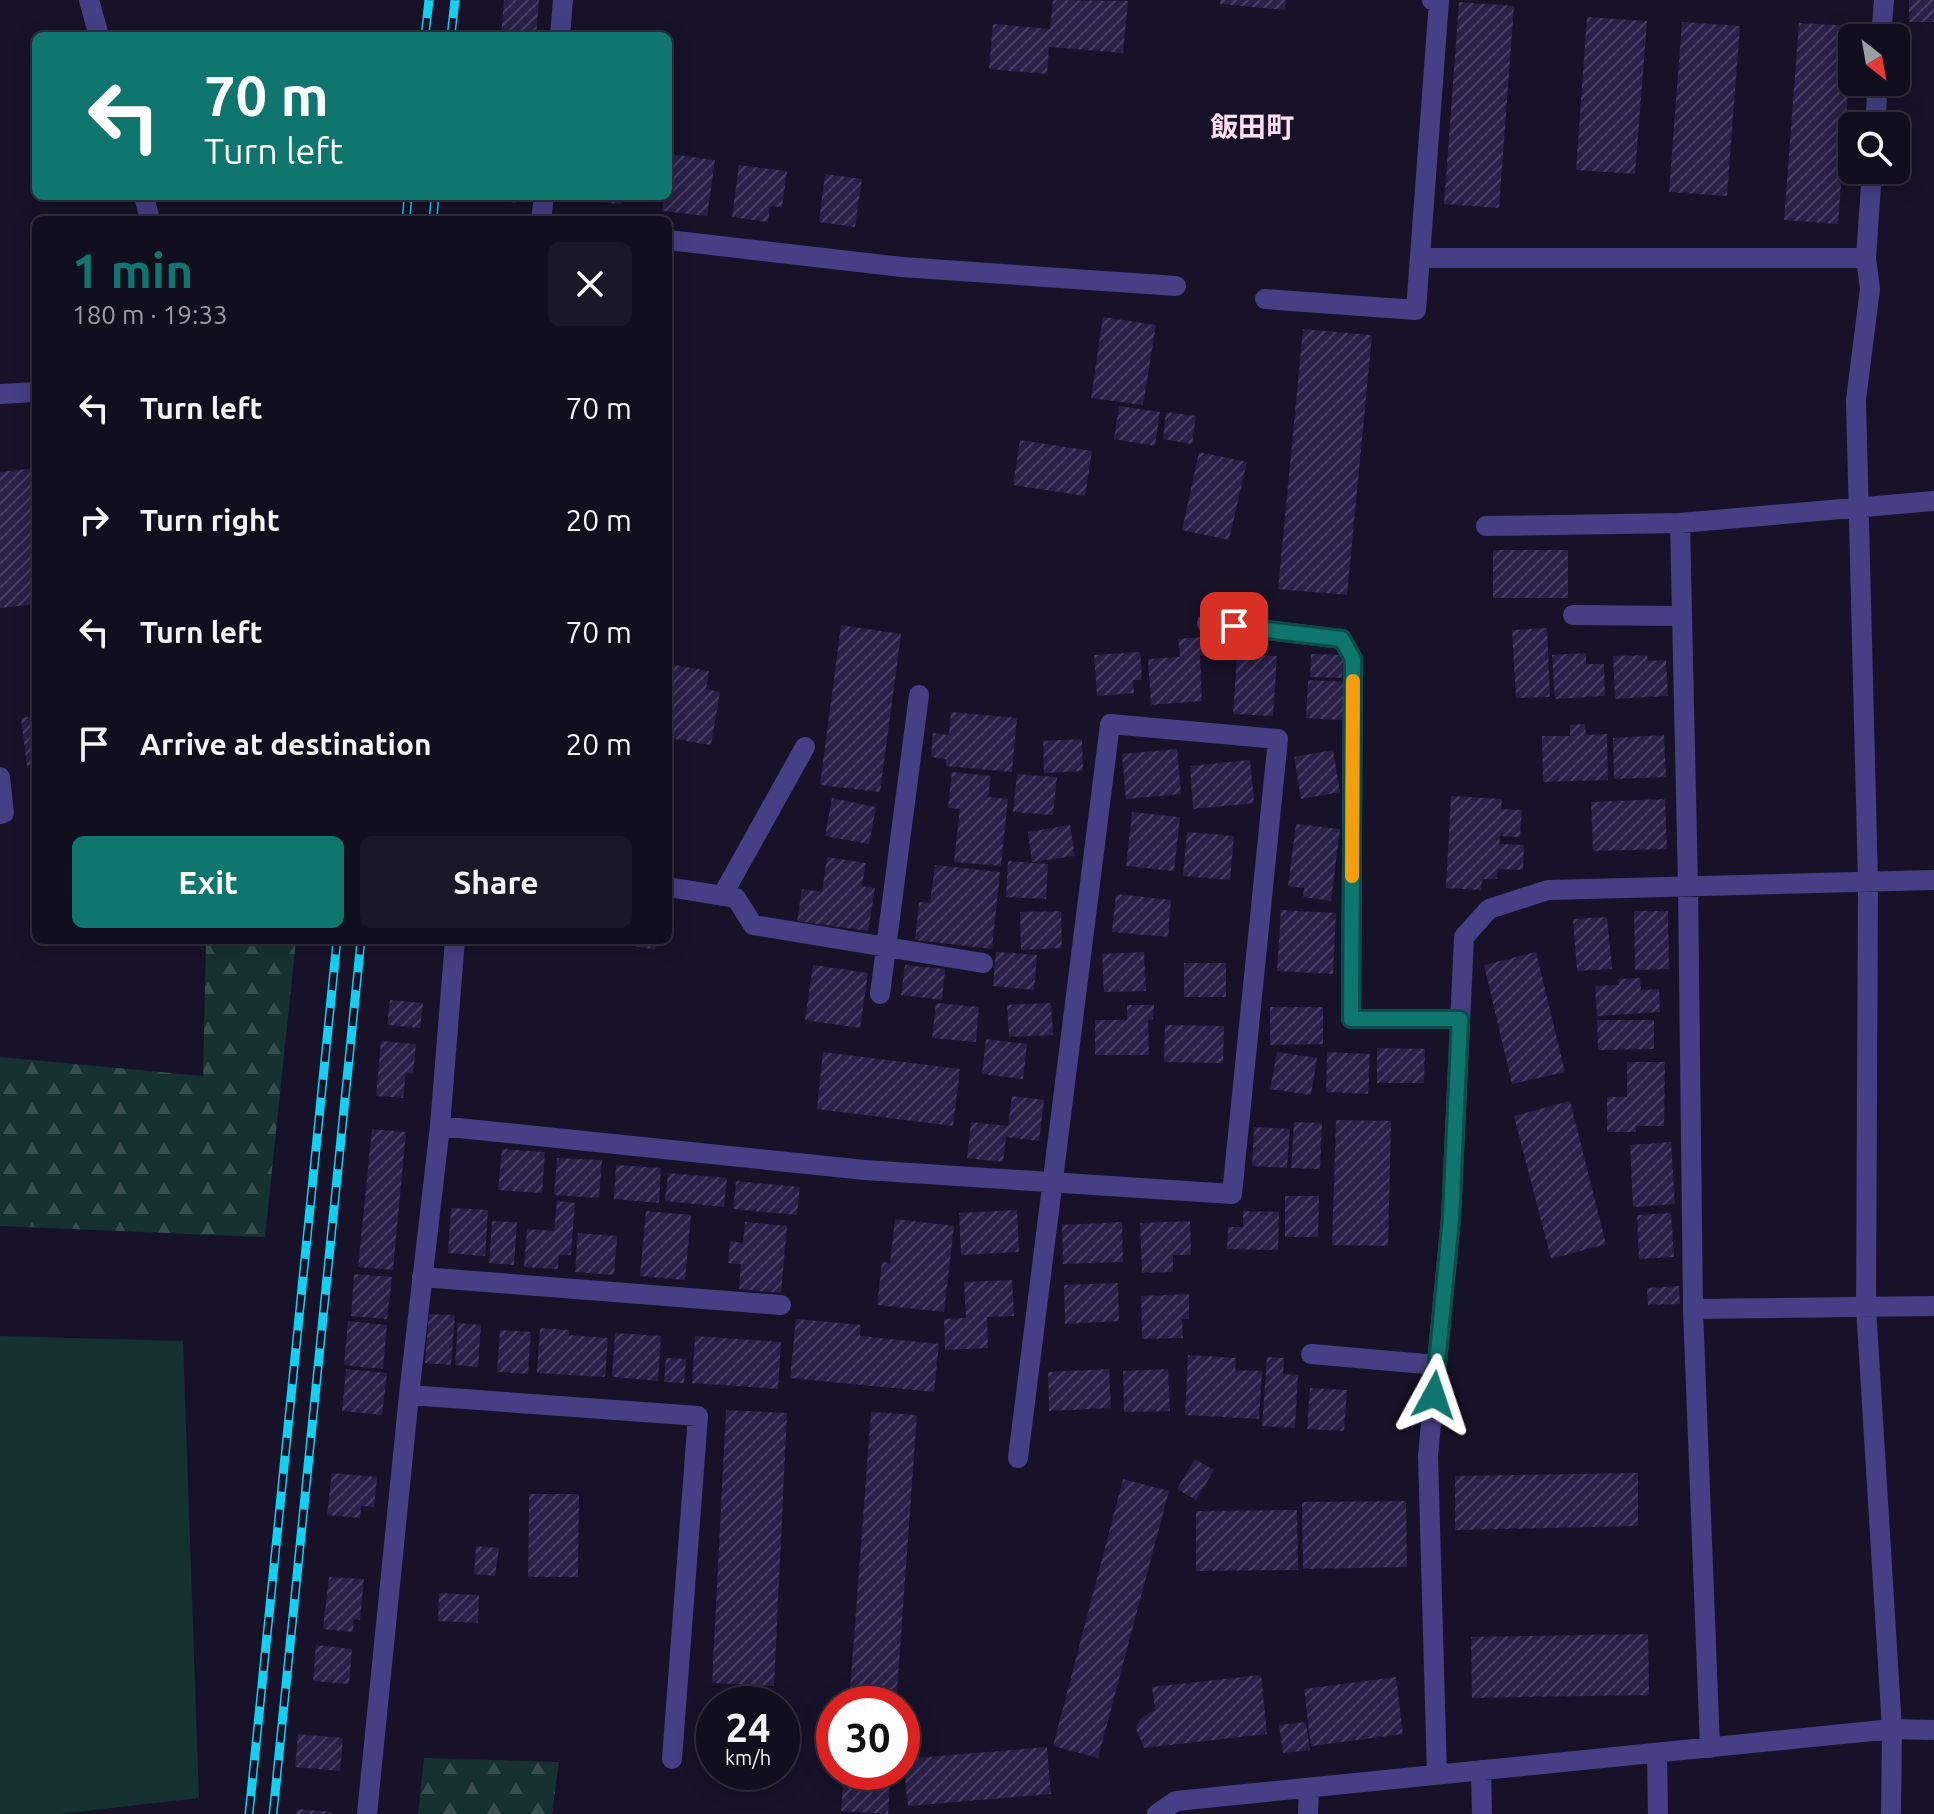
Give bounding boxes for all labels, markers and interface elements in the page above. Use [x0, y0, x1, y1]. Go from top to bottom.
north arrow [1838, 24, 1910, 96]
map controls [1838, 24, 1910, 184]
icon: left [72, 64, 176, 168]
text: 70 m [204, 64, 329, 127]
district label: 飯田町 [1210, 111, 1294, 142]
button: search [1838, 112, 1910, 184]
text: Turn left [204, 130, 343, 171]
button: close [548, 242, 632, 326]
text: 1 min [72, 243, 193, 297]
text: 180 m · 19:33 [72, 300, 228, 329]
icon: left [72, 386, 116, 430]
text: Turn left [140, 391, 262, 425]
text: 70 m [565, 391, 632, 425]
icon: right [72, 498, 116, 542]
text: Turn right [140, 503, 280, 537]
text: 20 m [565, 503, 632, 537]
pin [1200, 592, 1268, 660]
icon: arrive [1212, 604, 1256, 648]
icon: left [72, 610, 116, 654]
text: Turn left [140, 615, 262, 649]
text: 70 m [565, 615, 632, 649]
icon: arrive [72, 722, 116, 766]
text: Arrive at destination [140, 727, 432, 761]
text: 20 m [565, 727, 632, 761]
button: Exit [72, 836, 344, 928]
button: Share [360, 836, 632, 928]
position arrow [1392, 1353, 1476, 1437]
speed limit sign: 30 [816, 1686, 920, 1790]
text: 24 [725, 1705, 771, 1750]
text: km/h [725, 1746, 771, 1769]

